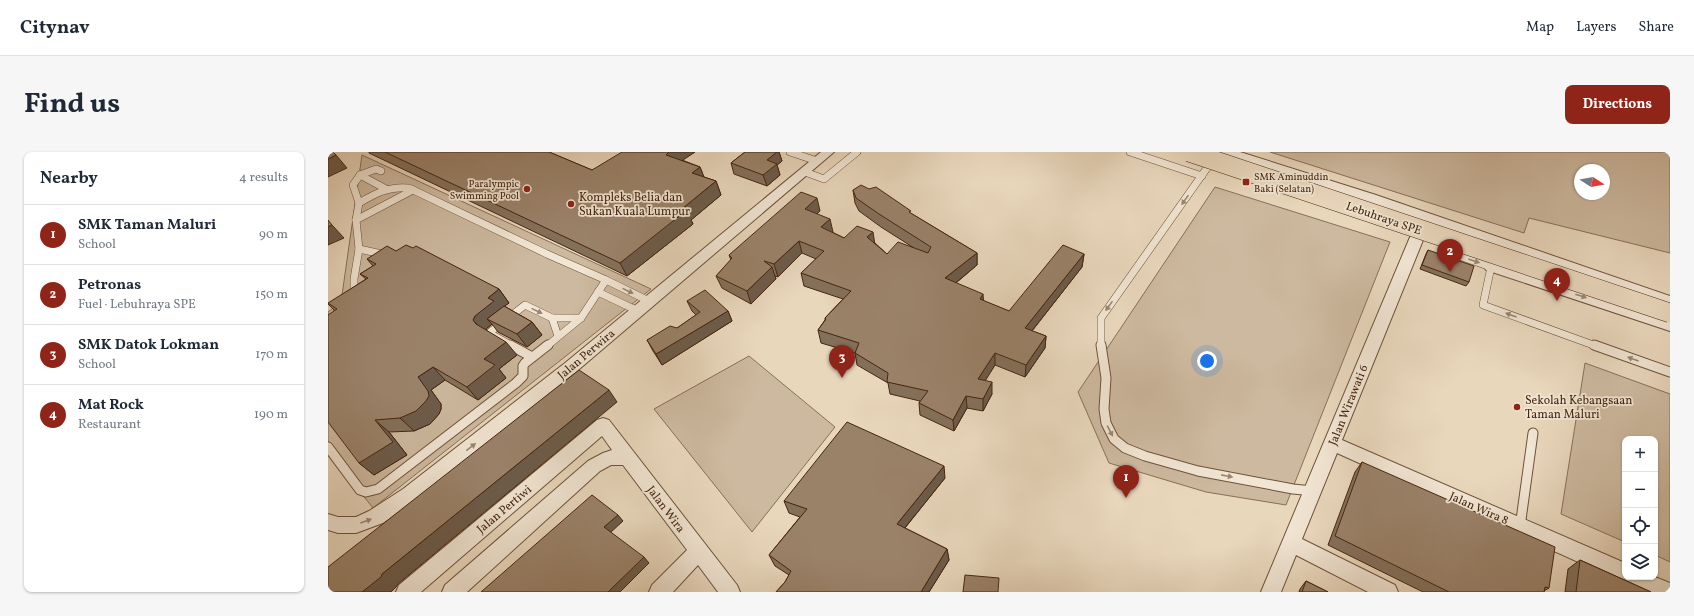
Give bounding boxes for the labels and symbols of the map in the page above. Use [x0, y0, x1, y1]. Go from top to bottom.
north arrow [1574, 164, 1610, 200]
place label: SMK Aminuddin Baki (Selatan) [1254, 170, 1328, 196]
place label: Paralympic Swimming Pool [450, 177, 520, 203]
marker: SMK Aminuddin Baki (Selatan) [1241, 177, 1251, 187]
marker: Paralympic Swimming Pool [522, 184, 532, 194]
place label: Kompleks Belia dan Sukan Kuala Lumpur [579, 190, 690, 220]
one-way arrow [1181, 195, 1189, 205]
street label: Lebuhraya SPE [1344, 198, 1424, 239]
marker: Kompleks Belia dan Sukan Kuala Lumpur [566, 199, 576, 209]
pin: 2 [1437, 239, 1463, 272]
one-way arrow [1468, 258, 1480, 264]
pin: 4 [1544, 268, 1570, 301]
one-way arrow [622, 288, 633, 294]
one-way arrow [1576, 294, 1588, 300]
one-way arrow [1106, 301, 1114, 311]
one-way arrow [532, 308, 543, 314]
one-way arrow [1504, 312, 1516, 318]
street label: Jalan Perwira [555, 326, 619, 384]
pin: 3 [829, 345, 855, 378]
your location [1197, 351, 1217, 371]
one-way arrow [1627, 355, 1639, 361]
street label: Jalan Wirawati 6 [1325, 363, 1372, 448]
place label: Sekolah Kebangsaan Taman Maluri [1525, 393, 1633, 423]
marker: Sekolah Kebangsaan Taman Maluri [1512, 402, 1522, 412]
one-way arrow [1107, 426, 1113, 437]
one-way arrow [466, 442, 477, 451]
pin: 1 [1113, 465, 1139, 498]
one-way arrow [1221, 473, 1234, 479]
street label: Jalan Pertiwi [474, 482, 536, 538]
street label: Jalan Wira [642, 483, 688, 536]
street label: Jalan Wira 8 [1446, 489, 1511, 529]
one-way arrow [360, 518, 372, 524]

